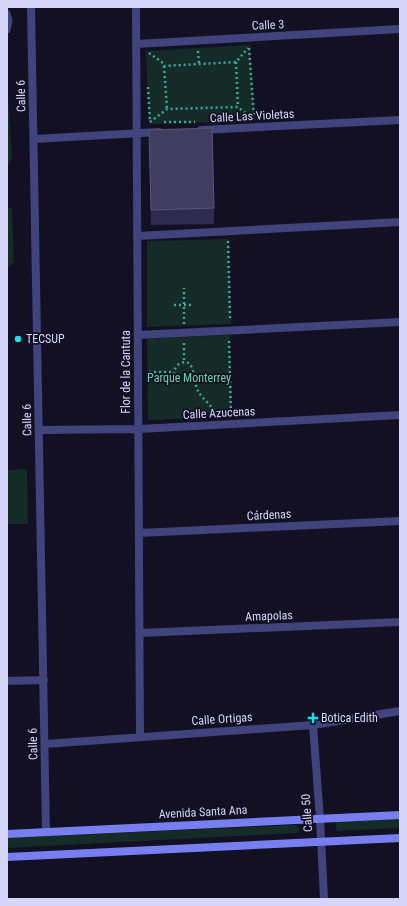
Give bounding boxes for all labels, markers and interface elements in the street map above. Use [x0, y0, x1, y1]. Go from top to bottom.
street label: Calle 3 [251, 17, 285, 33]
street label: Calle 6 [14, 80, 28, 112]
street label: Calle Las Violetas [209, 107, 295, 125]
street label: Flor de la Cantuta [119, 330, 133, 414]
place label: TECSUP [26, 332, 65, 346]
marker: TECSUP [13, 334, 23, 344]
park label: Parque Monterrey [147, 371, 231, 385]
street label: Calle 6 [20, 404, 34, 436]
street label: Calle Azucenas [182, 404, 256, 422]
street label: Cárdenas [246, 507, 292, 523]
street label: Amapolas [245, 608, 293, 624]
street label: Calle Ortigas [191, 710, 253, 728]
place label: Botica Edith [321, 711, 378, 725]
marker: Botica Edith [308, 713, 318, 723]
street label: Calle 6 [26, 728, 40, 760]
street label: Calle 50 [299, 793, 315, 833]
street label: Avenida Santa Ana [158, 803, 248, 821]

